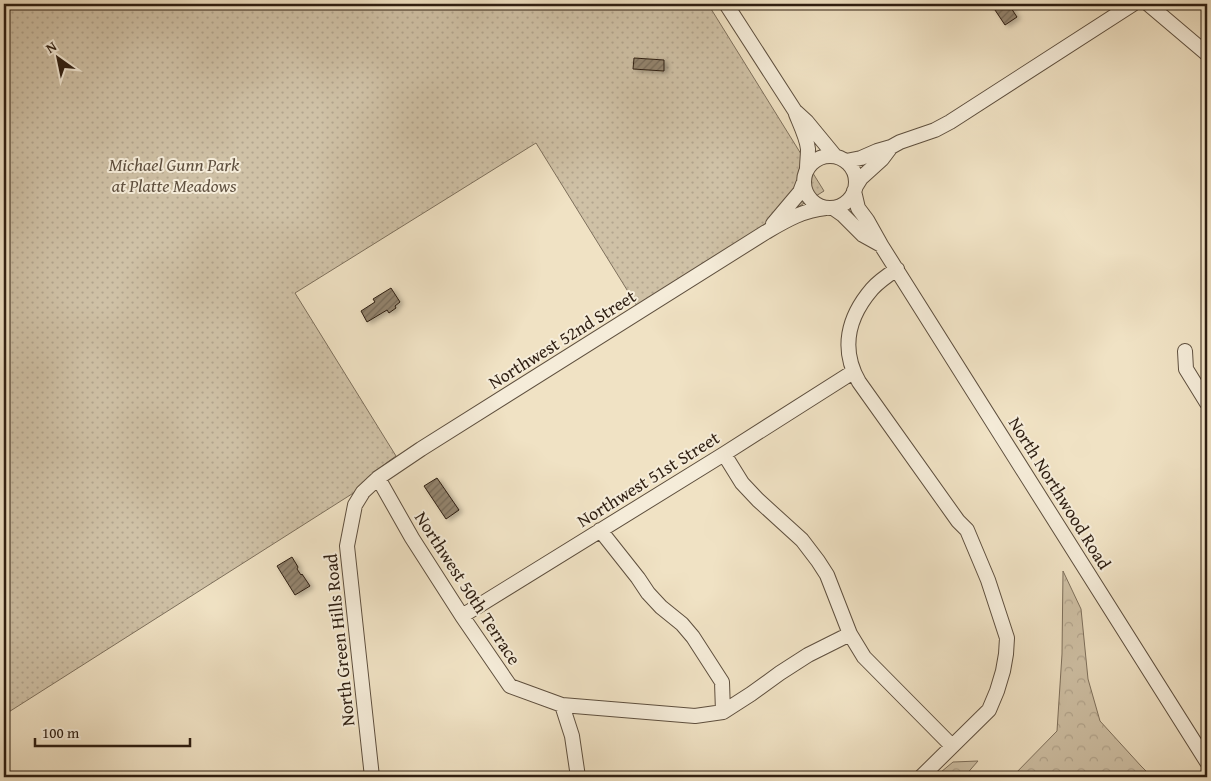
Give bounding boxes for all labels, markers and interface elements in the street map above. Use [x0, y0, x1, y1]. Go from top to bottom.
north arrow [32, 32, 82, 82]
text: N [42, 36, 61, 58]
park label: Michael Gunn Park at Platte Meadows [109, 151, 240, 199]
street label: Northwest 52nd Street [483, 282, 642, 395]
street label: North Northwood Road [1002, 411, 1118, 575]
street label: Northwest 51st Street [572, 424, 725, 534]
street label: Northwest 50th Terrace [408, 506, 528, 670]
street label: North Green Hills Road [316, 552, 361, 728]
scale bar [35, 716, 190, 748]
text: 100 m [42, 722, 80, 743]

